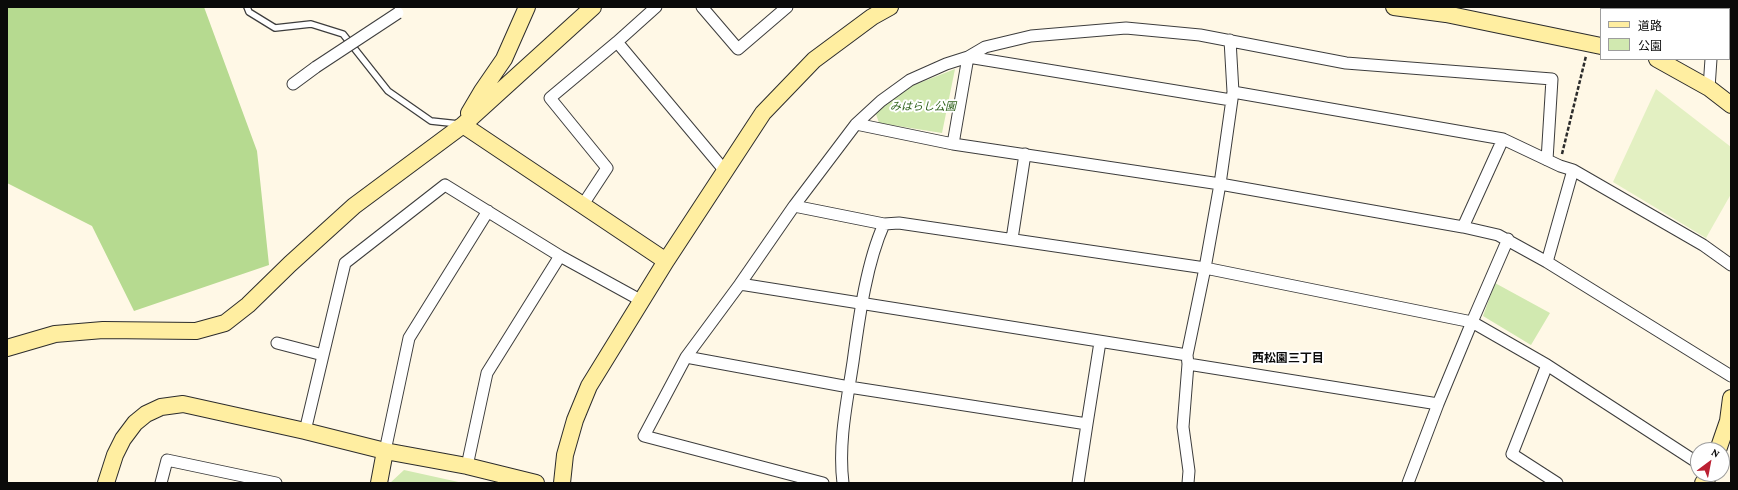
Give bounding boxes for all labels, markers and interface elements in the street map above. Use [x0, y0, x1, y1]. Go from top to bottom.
legend [1600, 8, 1730, 60]
text: 道路 [1638, 19, 1662, 33]
text: 公園 [1638, 39, 1662, 53]
park label: みはらし公園 [890, 100, 956, 114]
district label: 西松園三丁目 [1252, 351, 1324, 365]
north arrow [1690, 442, 1730, 482]
text: N [1709, 446, 1722, 460]

